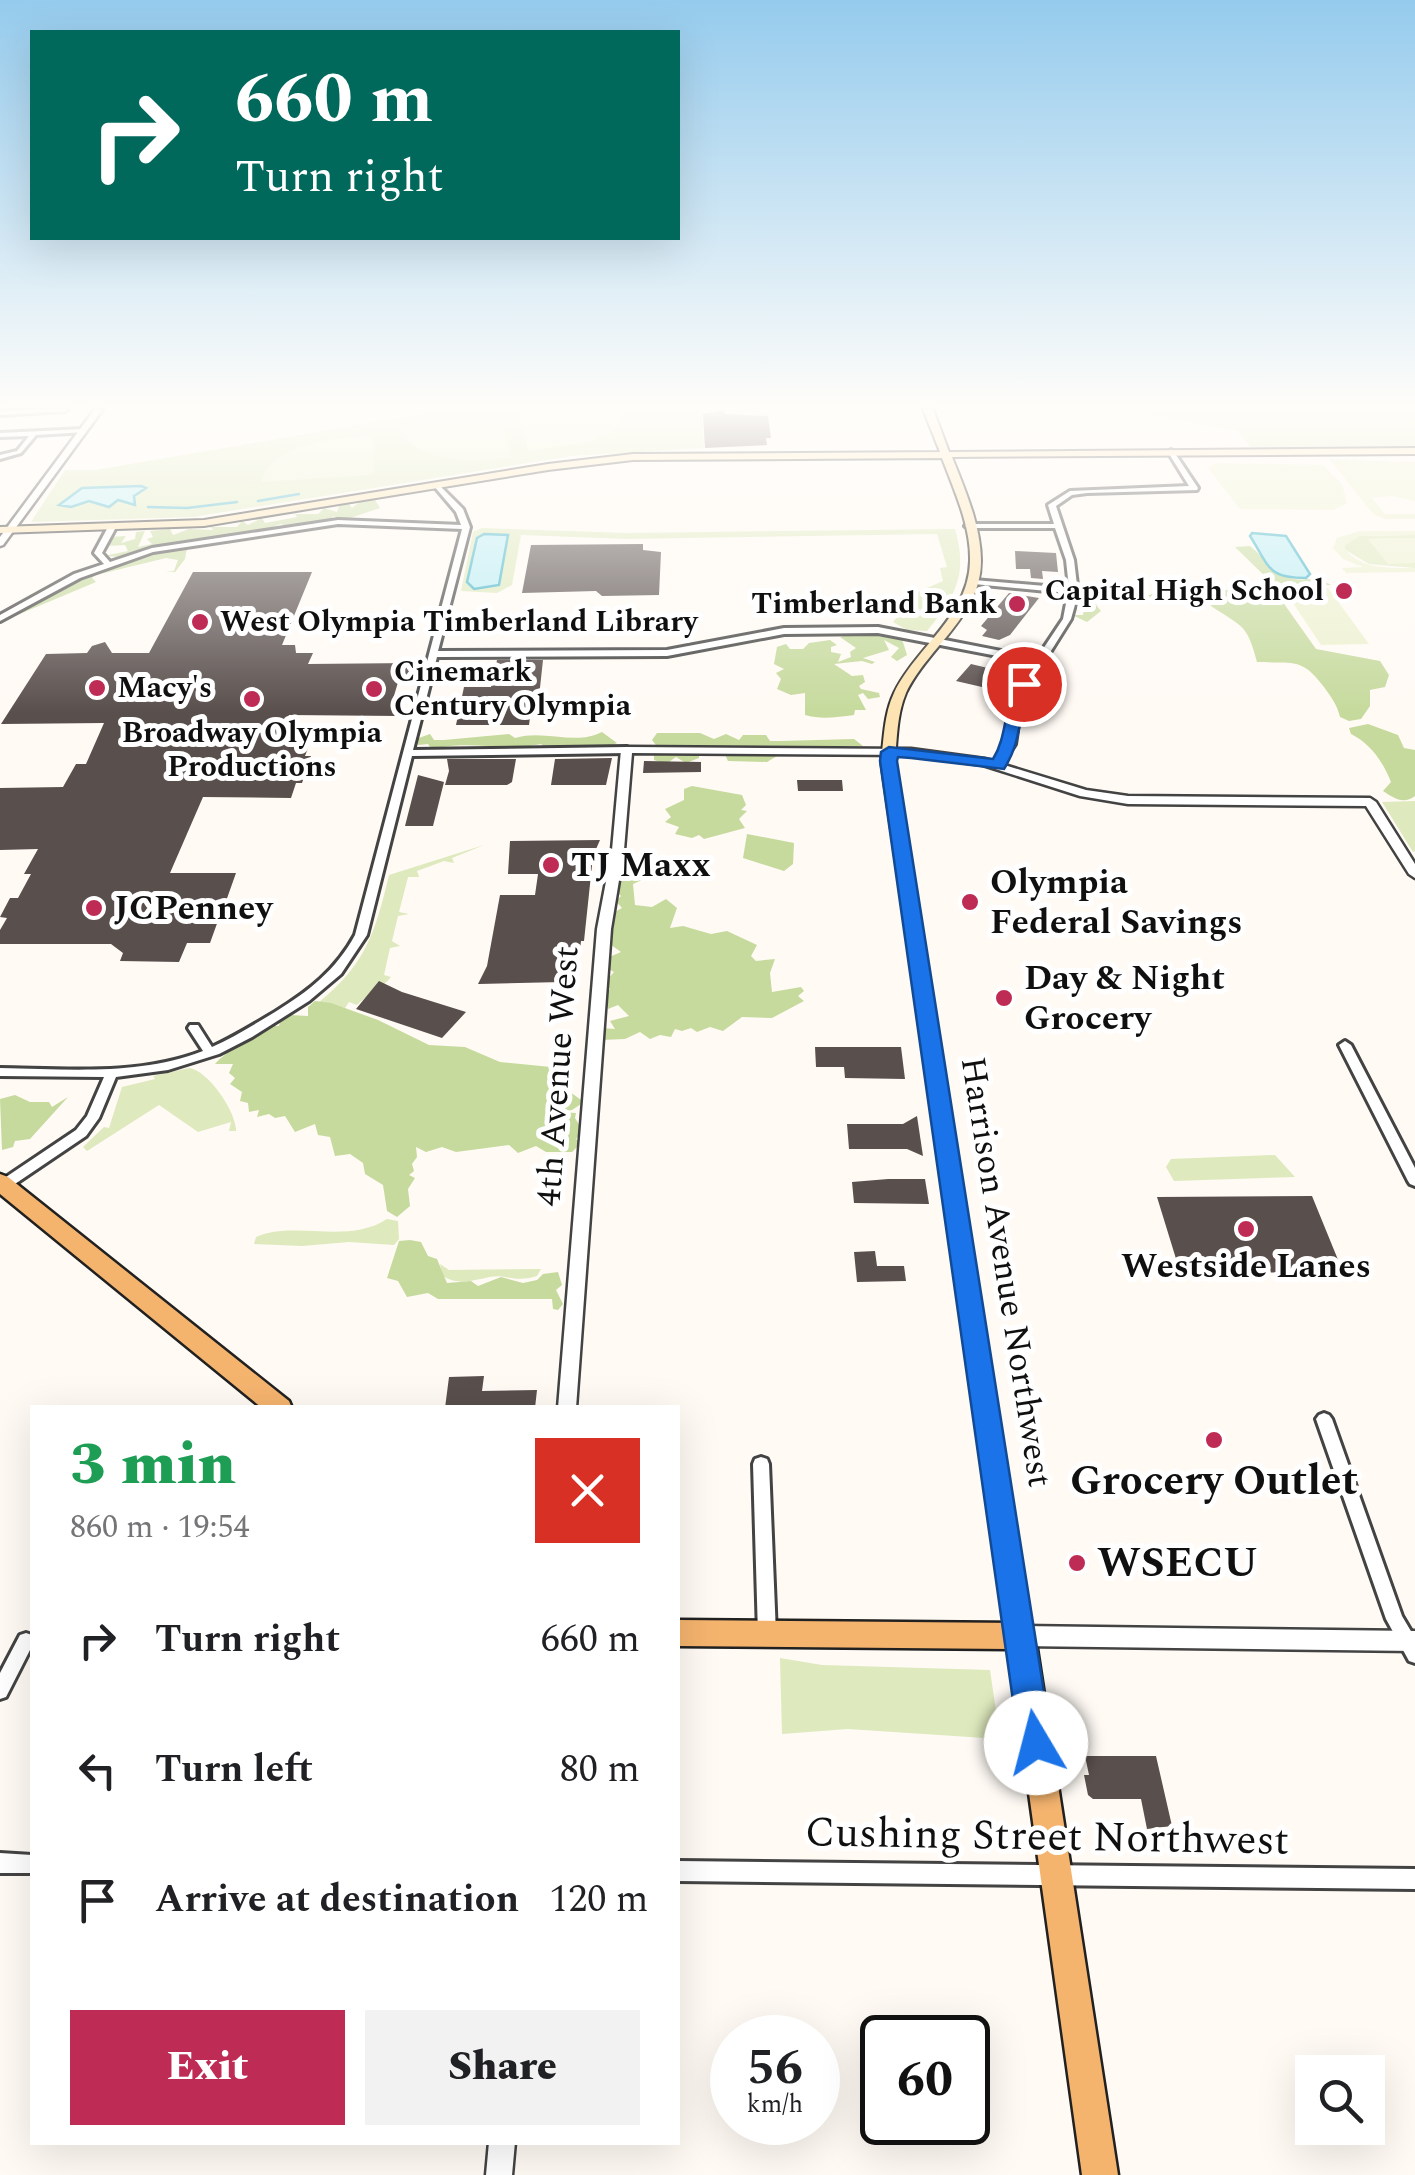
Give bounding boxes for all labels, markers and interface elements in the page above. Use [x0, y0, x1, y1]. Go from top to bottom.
text: 660 m [235, 47, 433, 153]
icon: right [70, 70, 200, 200]
text: Turn right [235, 143, 444, 212]
place label: Capital High School [1045, 568, 1324, 614]
marker: Capital High School [1333, 580, 1355, 602]
place label: Timberland Bank [751, 581, 997, 627]
marker: Timberland Bank [1006, 593, 1028, 615]
place label: West Olympia Timberland Library [220, 599, 699, 645]
marker: West Olympia Timberland Library [189, 611, 211, 633]
pin [982, 642, 1067, 727]
place label: Cinemark Century Olympia [394, 649, 632, 729]
icon: arrive [997, 657, 1052, 712]
place label: Macy's [117, 665, 212, 711]
marker: Macy's [86, 677, 108, 699]
marker: Cinemark Century Olympia [363, 678, 385, 700]
marker: Broadway Olympia Productions [241, 688, 263, 710]
place label: Broadway Olympia Productions [122, 710, 383, 790]
place label: TJ Maxx [571, 839, 711, 892]
marker: TJ Maxx [540, 854, 562, 876]
place label: Olympia Federal Savings [990, 856, 1243, 949]
place label: JCPenney [114, 882, 274, 935]
marker: Olympia Federal Savings [959, 891, 981, 913]
marker: JCPenney [83, 897, 105, 919]
street label: 4th Avenue West [522, 944, 594, 1208]
place label: Day & Night Grocery [1024, 952, 1225, 1045]
marker: Day & Night Grocery [993, 987, 1015, 1009]
street label: Harrison Avenue Northwest [946, 1053, 1066, 1491]
marker: Westside Lanes [1235, 1218, 1257, 1240]
place label: Westside Lanes [1121, 1240, 1371, 1293]
text: 3 min [70, 1419, 236, 1511]
marker: Grocery Outlet [1203, 1429, 1225, 1451]
button: close [535, 1438, 640, 1543]
place label: Grocery Outlet [1070, 1450, 1358, 1513]
text: 860 m · 19:54 [70, 1503, 250, 1552]
place label: WSECU [1097, 1532, 1258, 1595]
marker: WSECU [1066, 1552, 1088, 1574]
text: Turn right [155, 1611, 340, 1669]
text: 660 m [541, 1611, 640, 1669]
icon: right [70, 1613, 125, 1668]
position arrow [984, 1691, 1088, 1795]
text: Turn left [155, 1741, 313, 1799]
text: 80 m [560, 1741, 640, 1799]
icon: left [70, 1743, 125, 1798]
street label: Cushing Street Northwest [804, 1801, 1290, 1873]
text: Arrive at destination [155, 1871, 519, 1929]
text: 120 m [549, 1871, 648, 1929]
icon: arrive [70, 1873, 125, 1928]
button: Exit [70, 2010, 345, 2125]
button: Share [365, 2010, 640, 2125]
speed limit sign: 60 [860, 2015, 990, 2145]
text: 56 [747, 2030, 803, 2106]
map controls [1295, 2055, 1385, 2145]
button: search [1295, 2055, 1385, 2145]
text: km/h [747, 2086, 803, 2124]

